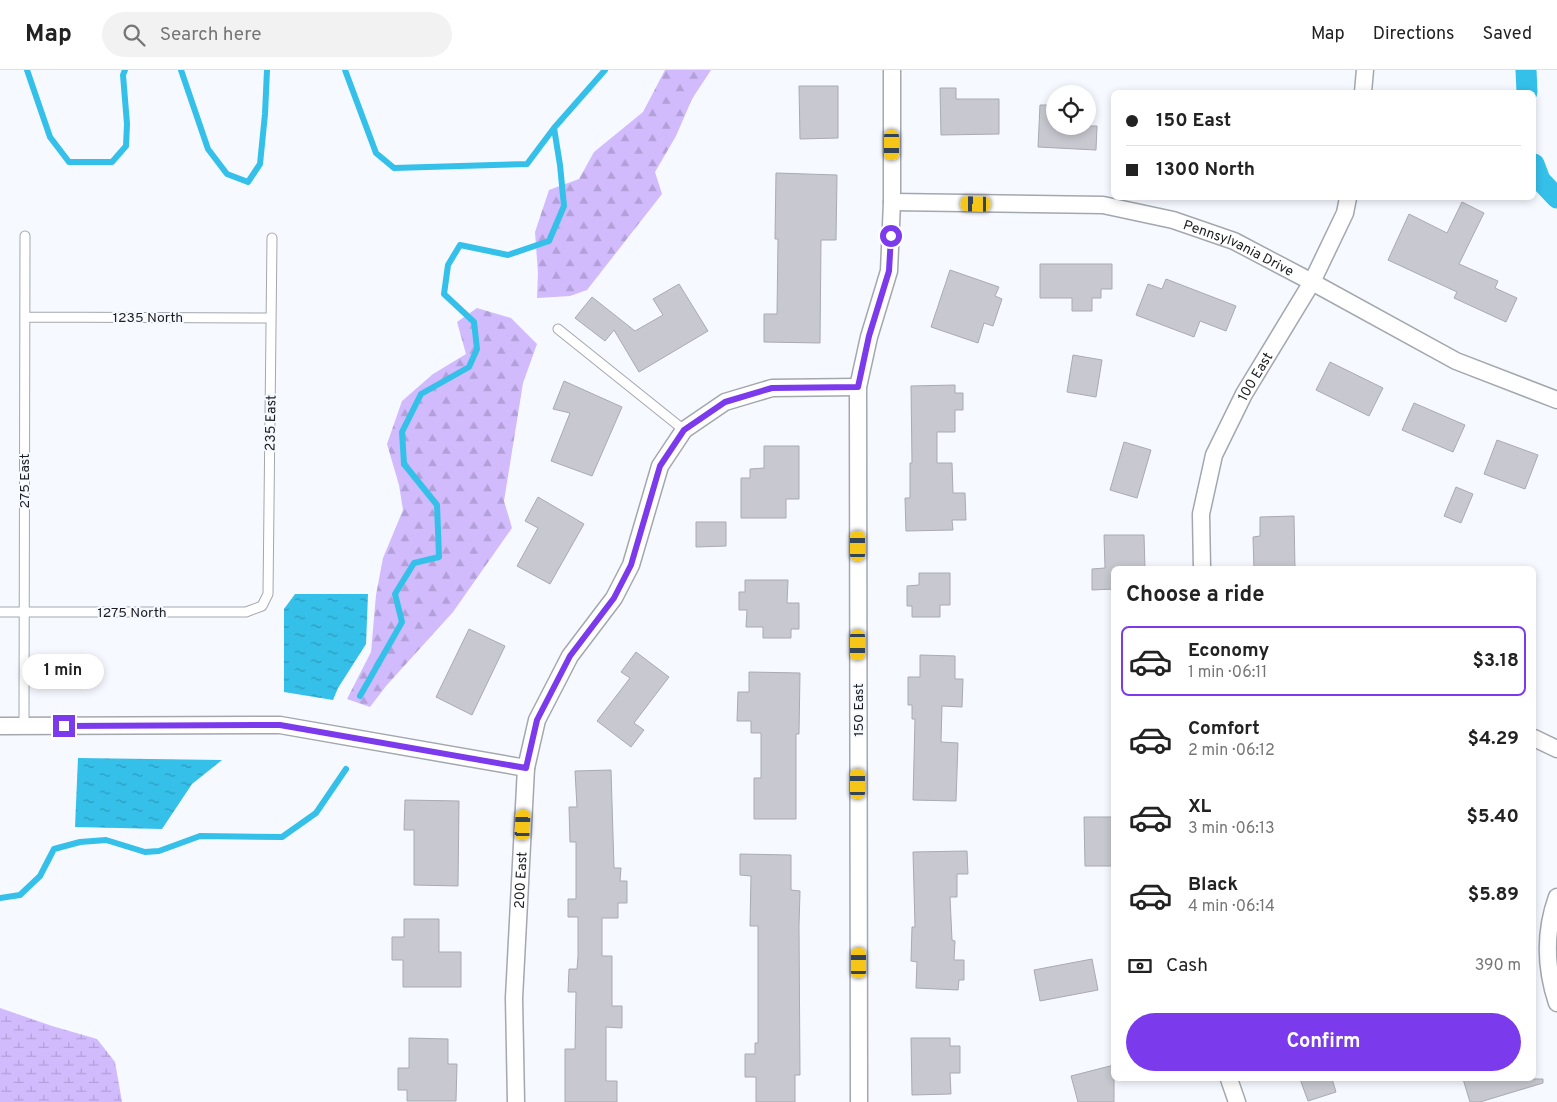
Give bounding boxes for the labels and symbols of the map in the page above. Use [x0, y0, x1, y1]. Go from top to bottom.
car [884, 130, 899, 160]
car [960, 196, 991, 212]
street label: Pennsylvania Drive [1181, 217, 1296, 281]
route start [880, 225, 902, 247]
street label: 1235 North [113, 310, 183, 327]
street label: 100 East [1235, 350, 1277, 404]
street label: 235 East [263, 395, 280, 451]
street label: 275 East [17, 453, 34, 509]
car [850, 531, 865, 561]
street label: 1275 North [97, 605, 167, 622]
car [850, 630, 865, 660]
callout: 1 min [23, 654, 105, 688]
street label: 150 East [851, 683, 868, 737]
route end [53, 715, 75, 737]
car [850, 769, 865, 799]
car [514, 810, 531, 840]
street label: 200 East [512, 851, 532, 909]
car [851, 948, 866, 978]

